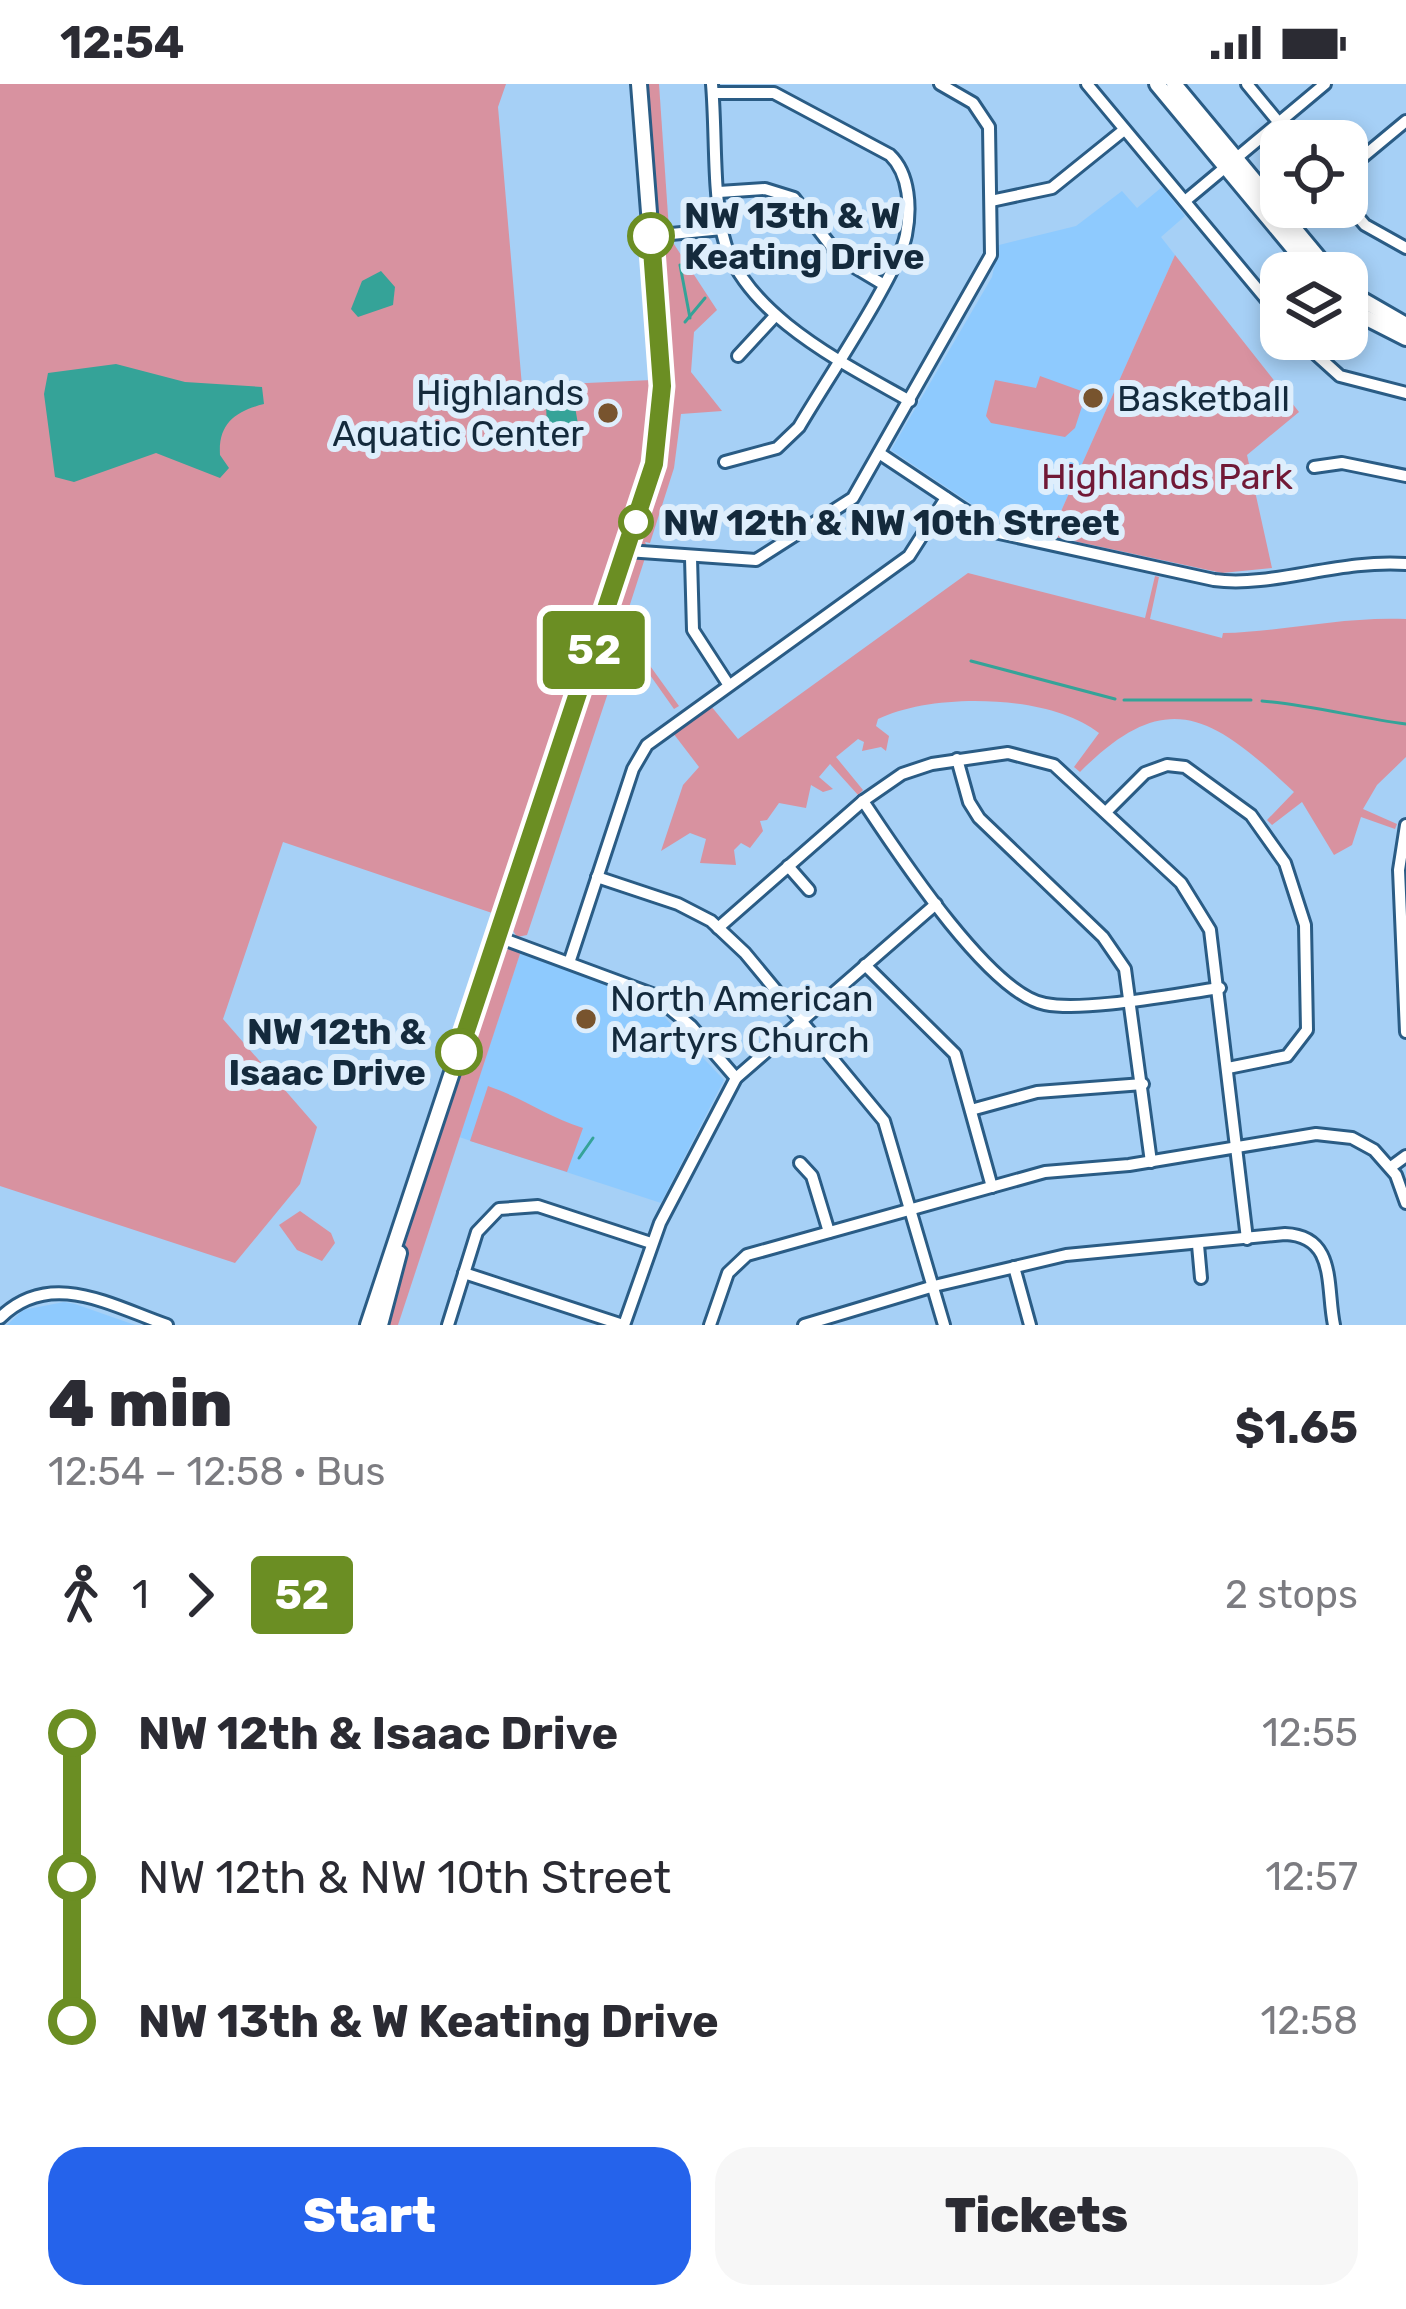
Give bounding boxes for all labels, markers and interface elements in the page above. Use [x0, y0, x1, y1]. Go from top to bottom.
text: 12:54 [60, 16, 185, 69]
map controls [1260, 120, 1368, 360]
button: locate [1260, 120, 1368, 228]
place label: NW 13th & W Keating Drive [684, 194, 925, 278]
marker: NW 13th & W Keating Drive [629, 214, 673, 258]
button: layers [1260, 252, 1368, 360]
place label: Highlands Aquatic Center [332, 371, 584, 455]
place label: Basketball [1117, 377, 1290, 420]
marker: Basketball [1080, 385, 1106, 411]
marker: Highlands Aquatic Center [595, 400, 621, 426]
park label: Highlands Park [1041, 455, 1293, 498]
place label: NW 12th & NW 10th Street [663, 501, 1120, 544]
marker: NW 12th & NW 10th Street [620, 506, 652, 538]
line badge: 52 [540, 611, 648, 689]
text: 52 [567, 625, 621, 675]
place label: North American Martyrs Church [610, 977, 873, 1061]
marker: North American Martyrs Church [573, 1006, 599, 1032]
place label: NW 12th & Isaac Drive [229, 1010, 426, 1094]
marker: NW 12th & Isaac Drive [437, 1030, 481, 1074]
text: 4 min [48, 1364, 233, 1443]
text: $1.65 [1235, 1401, 1358, 1454]
text: 12:54 – 12:58 · Bus [48, 1449, 385, 1495]
icon: walk [48, 1562, 114, 1628]
icon: forward [167, 1562, 233, 1628]
text: 52 [275, 1570, 329, 1620]
text: 1 [132, 1572, 149, 1618]
text: 2 stops [1225, 1572, 1358, 1618]
text: NW 12th & Isaac Drive [138, 1707, 618, 1760]
text: 12:55 [1262, 1710, 1358, 1756]
text: NW 12th & NW 10th Street [138, 1851, 671, 1904]
text: 12:57 [1265, 1854, 1358, 1900]
text: NW 13th & W Keating Drive [138, 1995, 719, 2048]
text: 12:58 [1260, 1998, 1358, 2044]
button: Start [48, 2147, 691, 2285]
button: Tickets [715, 2147, 1358, 2285]

